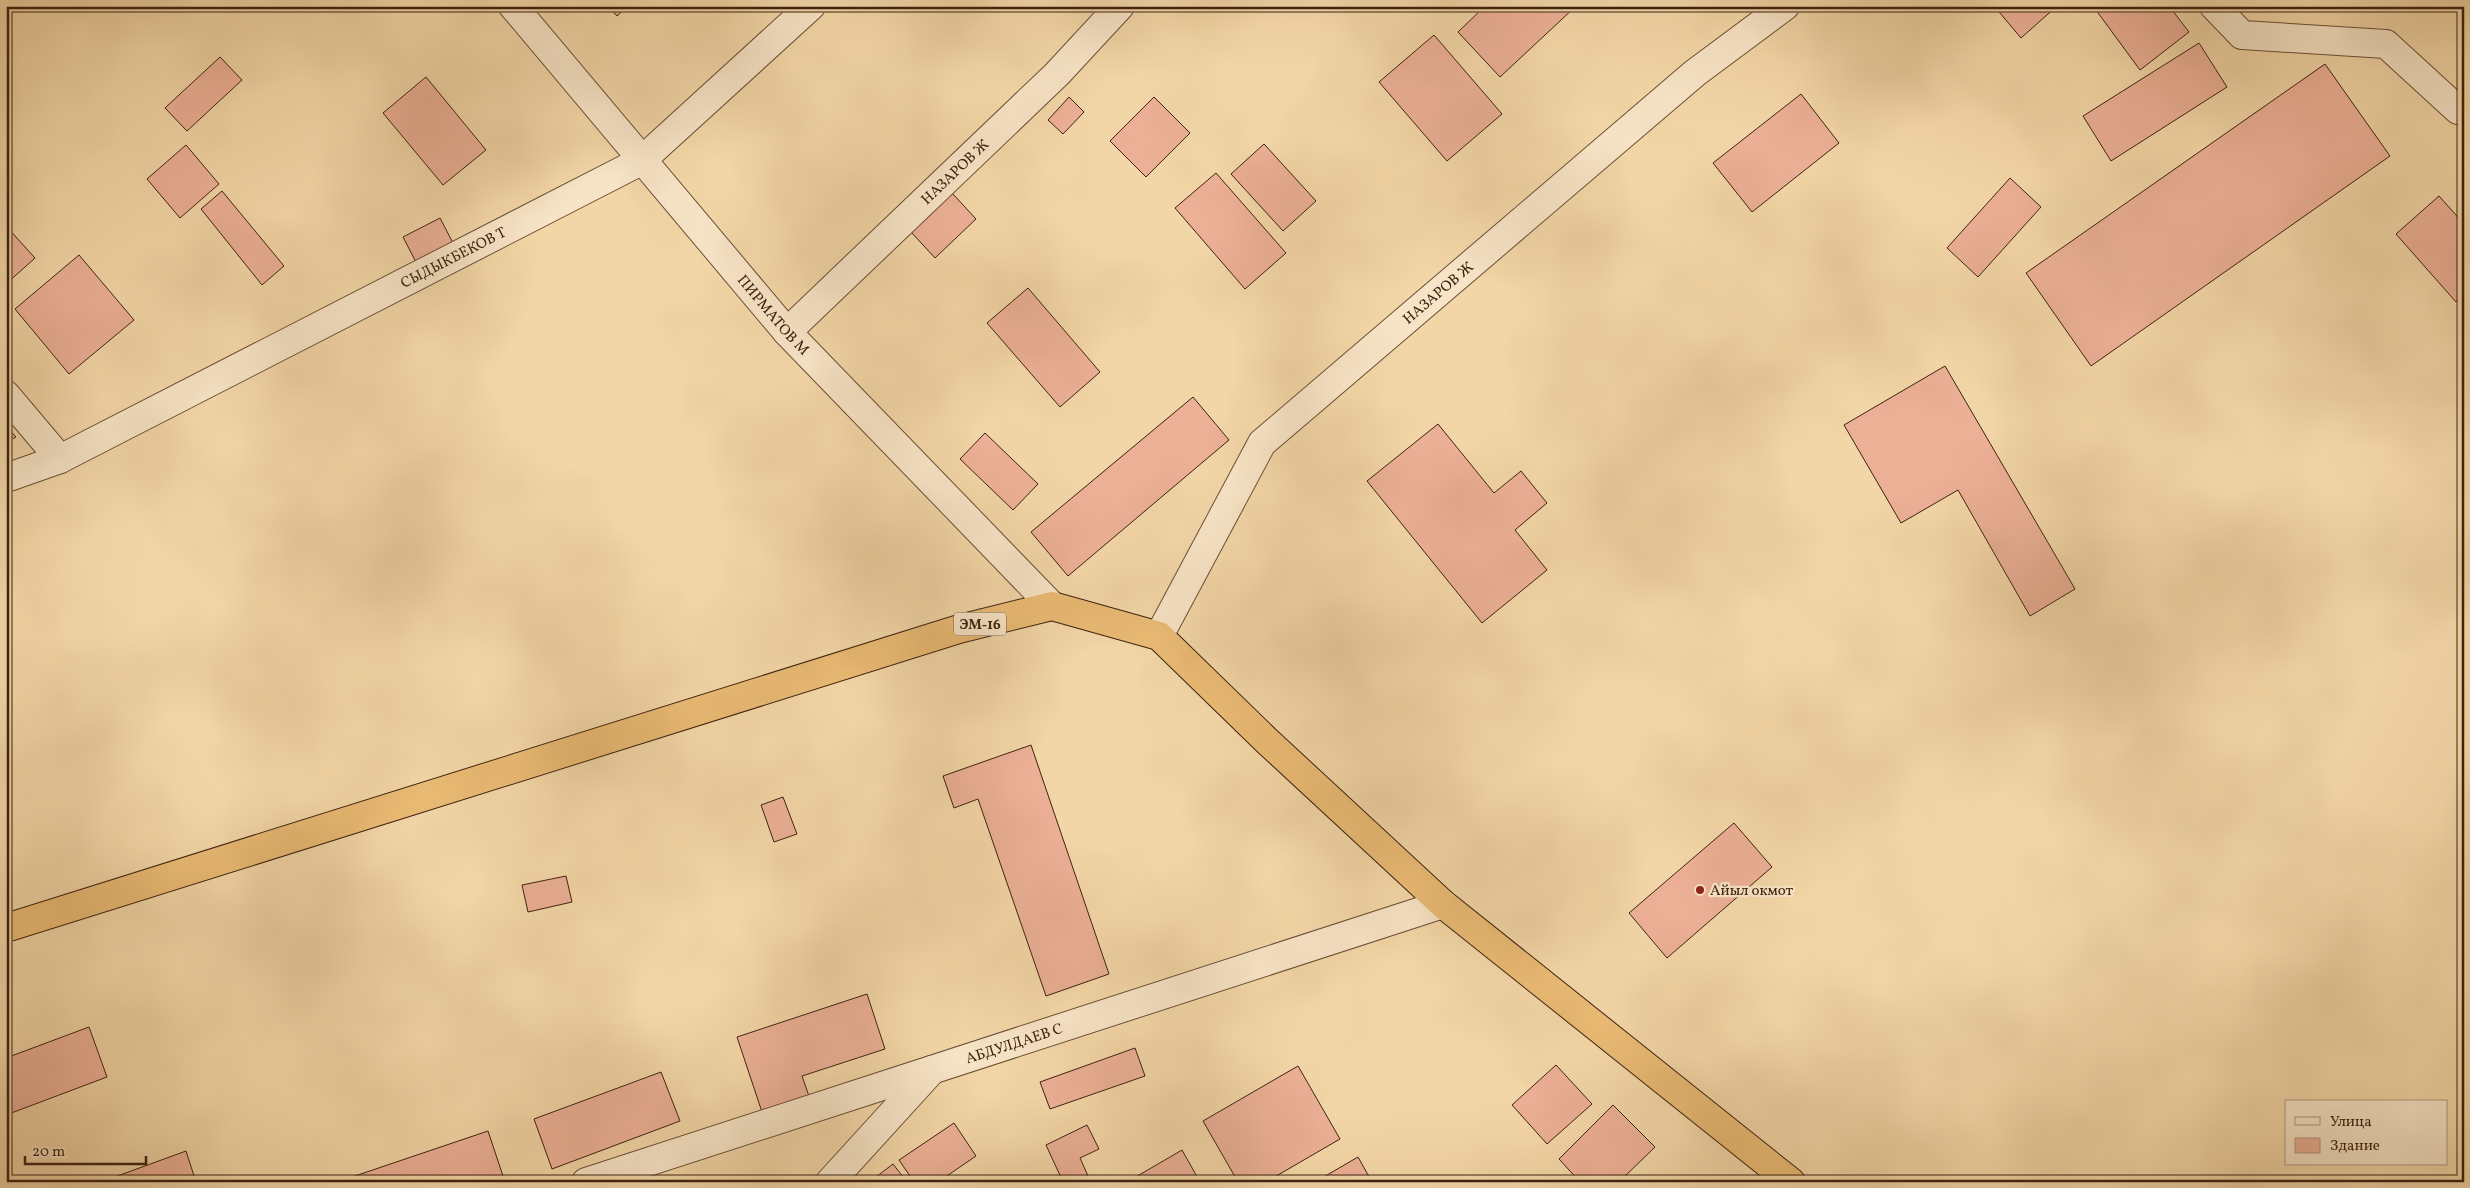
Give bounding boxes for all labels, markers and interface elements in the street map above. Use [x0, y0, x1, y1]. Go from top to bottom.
street label: НАЗАРОВ Ж [917, 135, 995, 210]
street label: СЫДЫКБЕКОВ Т [397, 223, 510, 295]
street label: НАЗАРОВ Ж [1399, 257, 1479, 330]
street label: ПИРМАТОВ М [731, 271, 813, 361]
road number: ЭМ-16 [954, 612, 1006, 636]
place label: Айыл окмот [1710, 881, 1794, 902]
marker: Айыл окмот [1694, 884, 1706, 896]
street label: АБДУЛДАЕВ С [963, 1019, 1066, 1070]
legend [2285, 1100, 2448, 1166]
text: Улица [2330, 1112, 2372, 1133]
scale bar [25, 1133, 146, 1165]
text: Здание [2330, 1136, 2380, 1157]
text: 20 m [32, 1142, 65, 1163]

